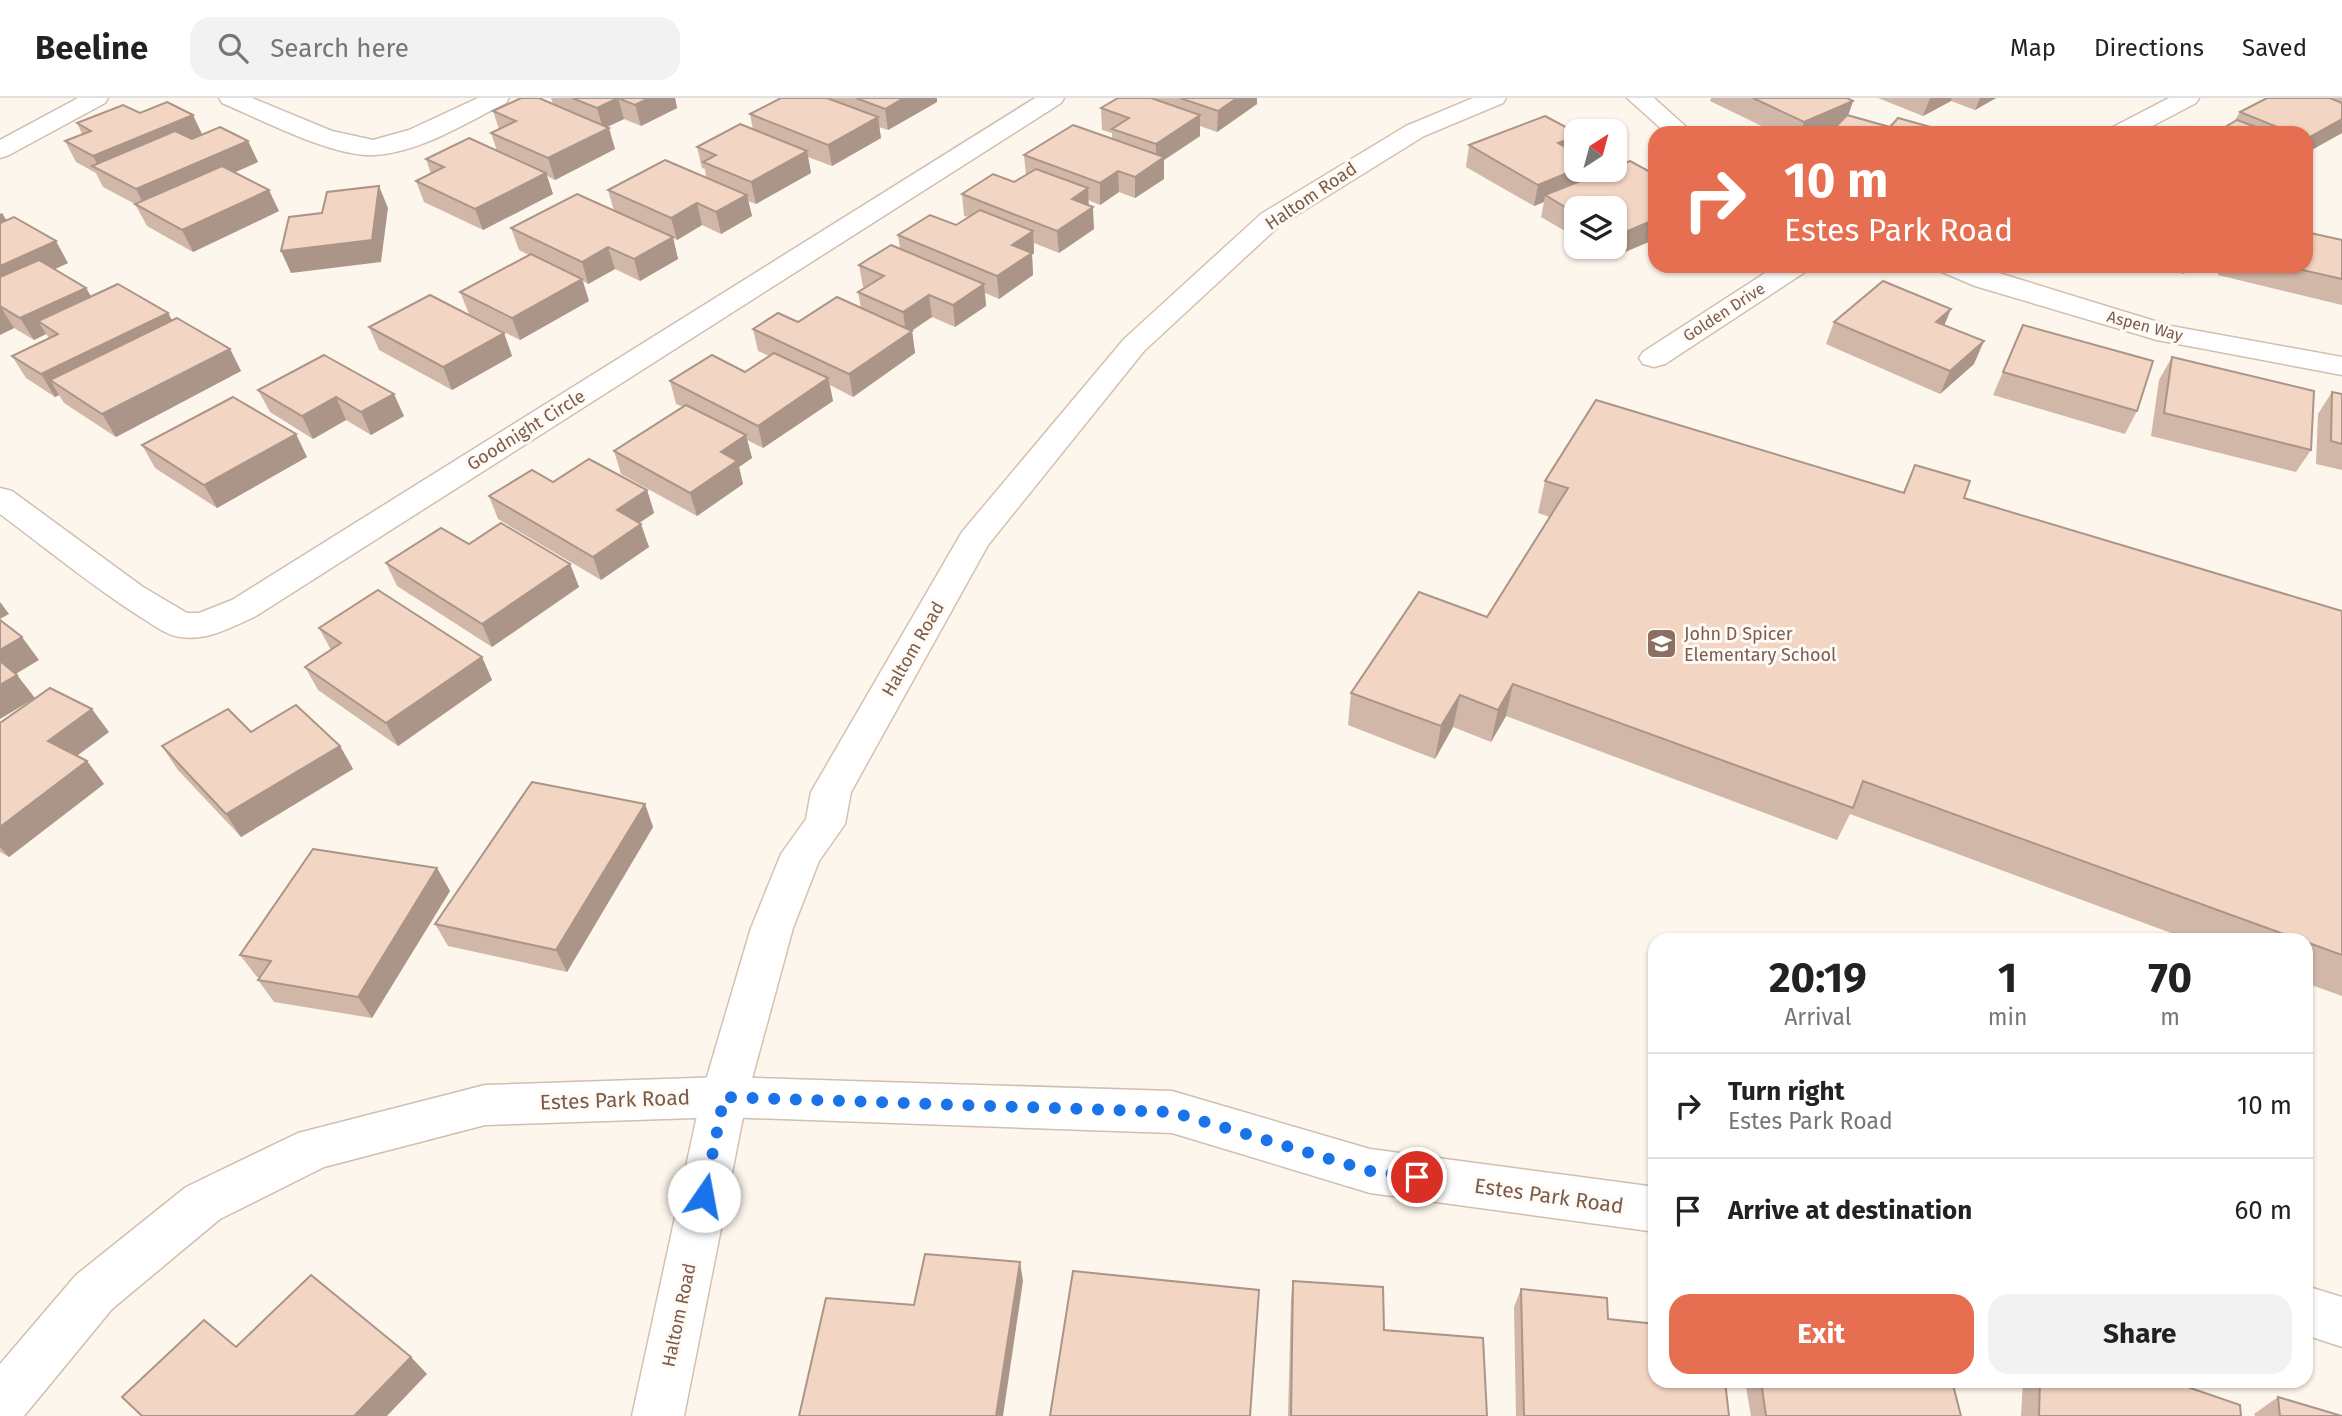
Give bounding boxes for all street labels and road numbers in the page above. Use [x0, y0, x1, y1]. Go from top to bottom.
street label: Haltom Road [1261, 157, 1361, 235]
street label: Golden Drive [1680, 279, 1768, 345]
street label: Aspen Way [2105, 307, 2185, 345]
street label: Goodnight Circle [463, 385, 589, 475]
street label: Haltom Road [877, 598, 949, 700]
street label: Estes Park Road [539, 1084, 691, 1116]
street label: Estes Park Road [1473, 1173, 1625, 1219]
street label: Haltom Road [657, 1261, 701, 1369]

